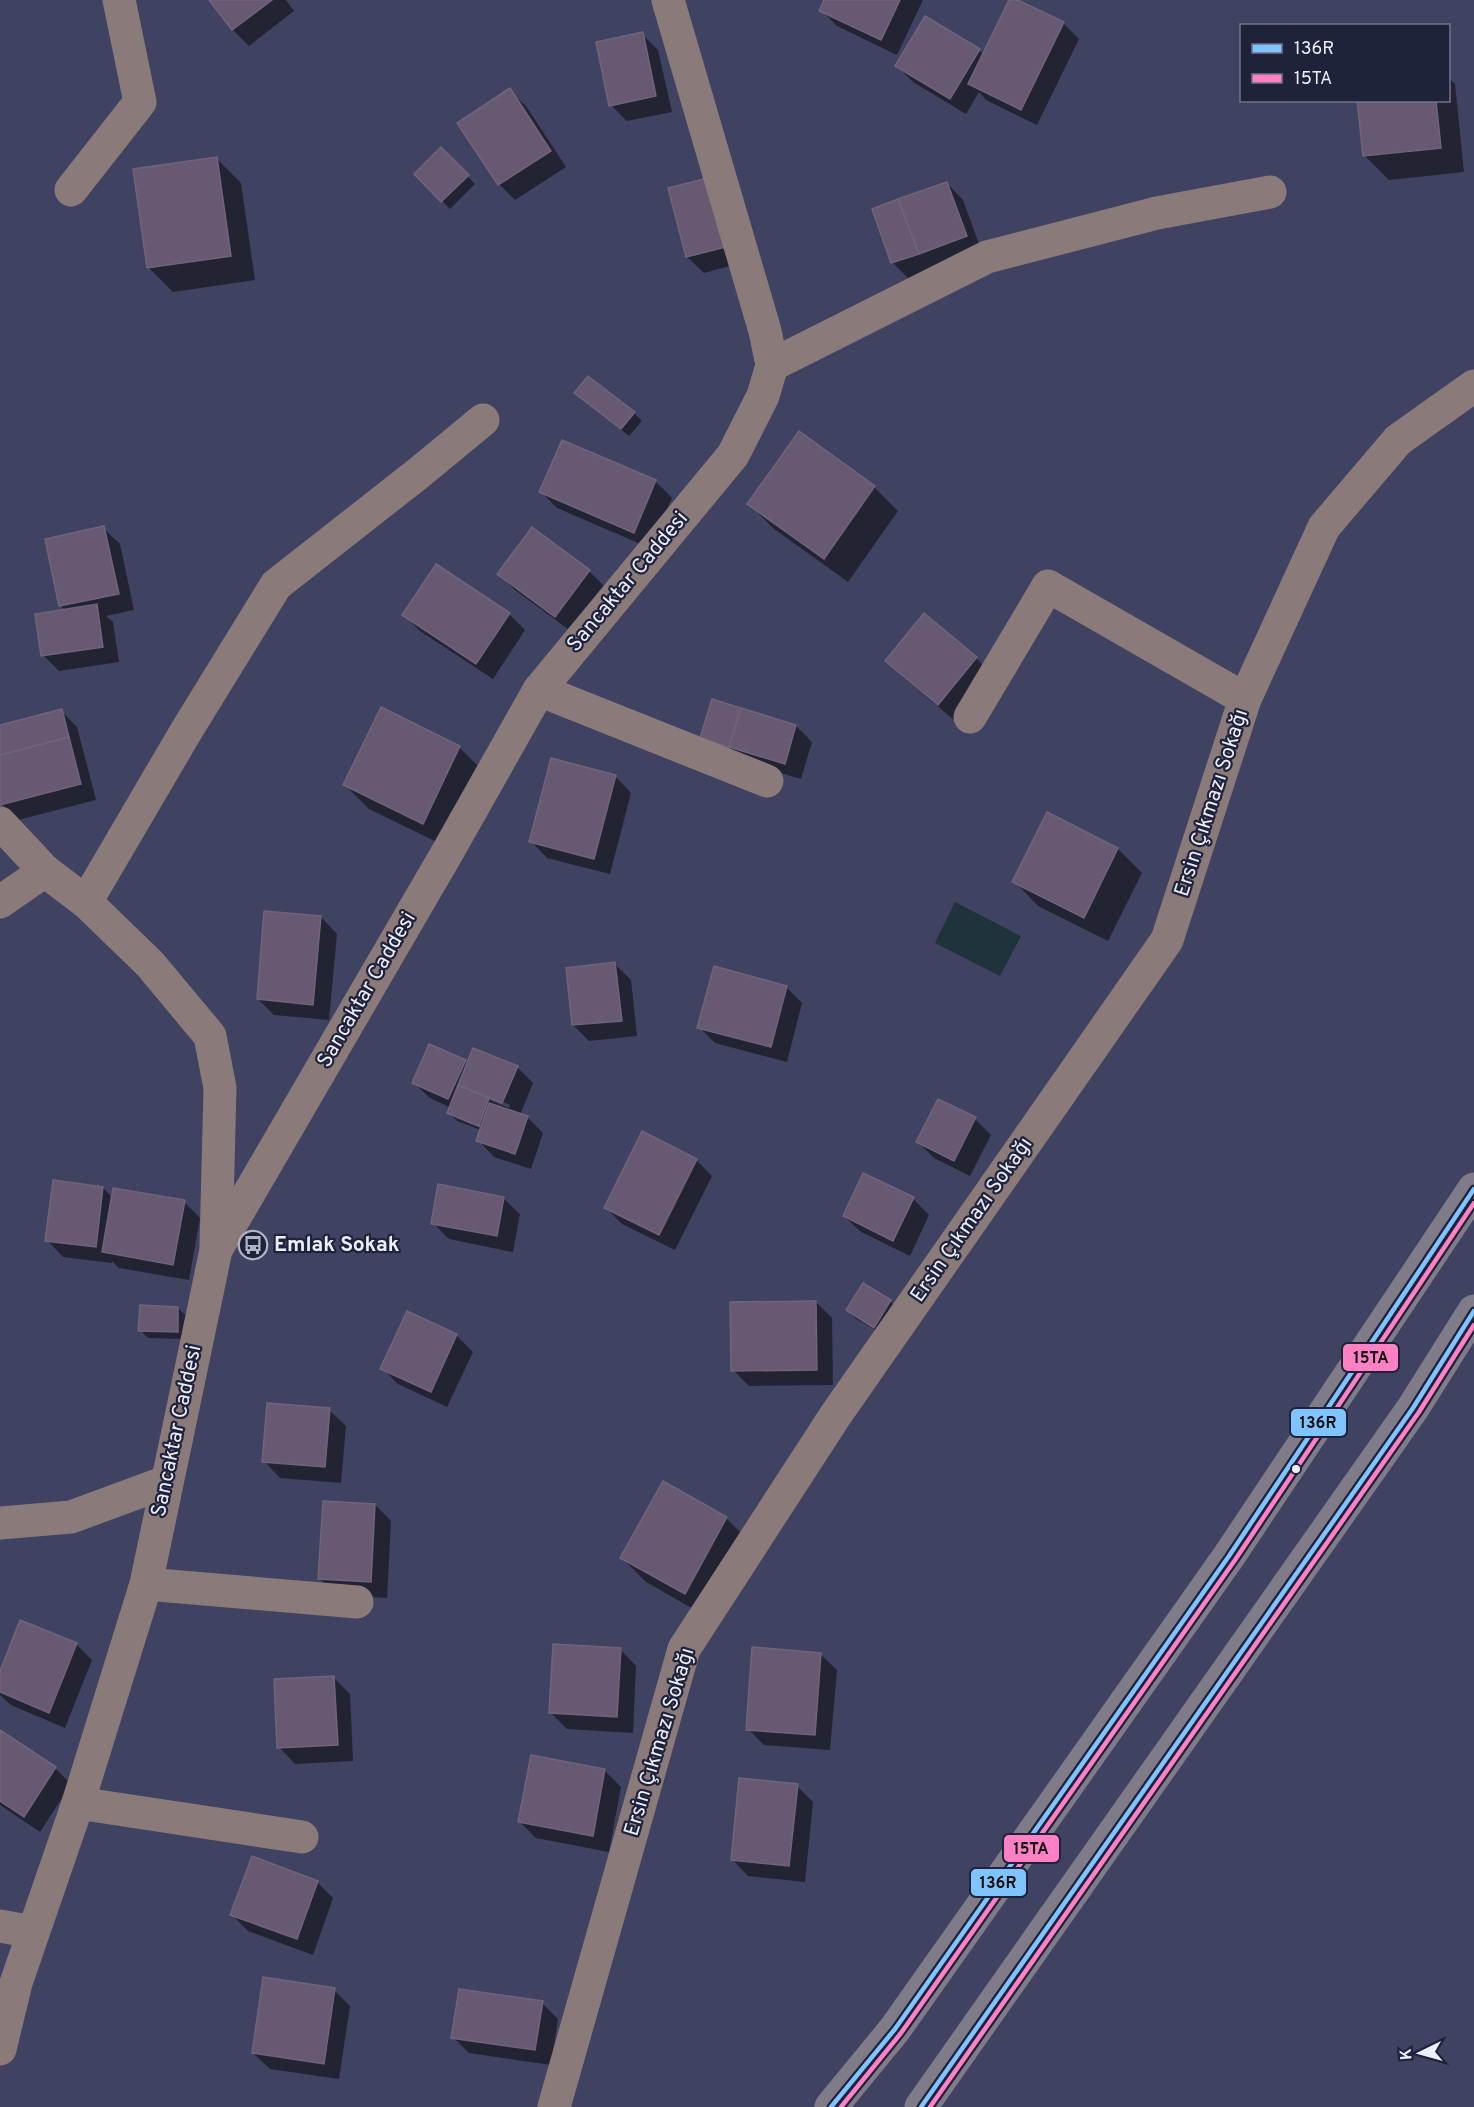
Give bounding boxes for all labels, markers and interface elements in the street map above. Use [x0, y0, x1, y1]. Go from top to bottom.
legend [1240, 24, 1450, 102]
text: 136R [1294, 38, 1334, 61]
text: 15TA [1294, 68, 1332, 91]
street label: Sancaktar Caddesi [561, 506, 695, 658]
street label: Ersin Çıkmazı Sokağı [1169, 706, 1255, 900]
street label: Sancaktar Caddesi [311, 907, 423, 1073]
street label: Ersin Çıkmazı Sokağı [905, 1132, 1039, 1308]
bus stop icon: Emlak Sokak [237, 1229, 269, 1261]
place label: Emlak Sokak [274, 1232, 400, 1259]
street label: Sancaktar Caddesi [146, 1342, 208, 1520]
line badge: 15TA [1342, 1343, 1399, 1372]
text: 15TA [1353, 1349, 1389, 1369]
line badge: 136R [1290, 1408, 1347, 1437]
text: 136R [1300, 1414, 1336, 1434]
unlabelled marker [1290, 1463, 1302, 1475]
street label: Ersin Çıkmazı Sokağı [618, 1645, 702, 1839]
line badge: 15TA [1003, 1834, 1060, 1863]
text: 15TA [1013, 1840, 1049, 1860]
line badge: 136R [970, 1868, 1027, 1897]
text: 136R [980, 1874, 1016, 1894]
north arrow [1390, 2023, 1450, 2083]
text: K [1397, 2048, 1418, 2061]

